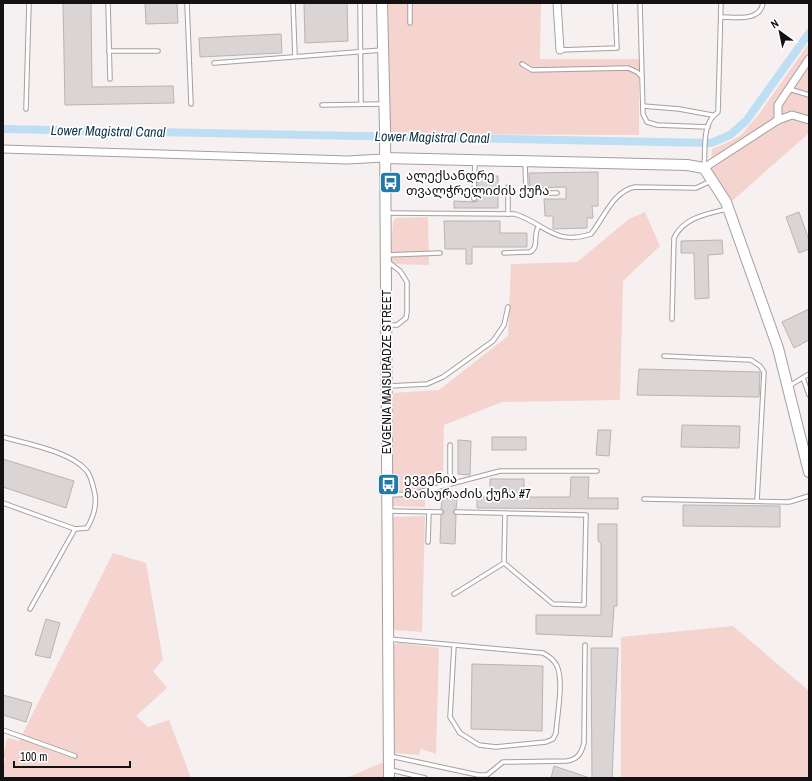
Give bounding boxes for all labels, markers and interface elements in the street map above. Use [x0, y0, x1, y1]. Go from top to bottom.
north arrow [760, 12, 800, 52]
text: N [768, 16, 781, 31]
water label: Lower Magistral Canal [50, 121, 166, 141]
water label: Lower Magistral Canal [374, 127, 490, 147]
place label: ალექსანდრე თვალჭრელიძის ქუჩა [406, 167, 549, 199]
bus stop icon: ალექსანდრე თვალჭრელიძის ქუჩა [377, 169, 403, 195]
street label: EVGENIA MAISURADZE STREET [378, 289, 395, 454]
place label: ევგენია მაისურაძის ქუჩა #7 [404, 470, 531, 502]
bus stop icon: ევგენია მაისურაძის ქუჩა #7 [376, 472, 402, 498]
scale bar [14, 743, 130, 769]
text: 100 m [20, 749, 47, 765]

